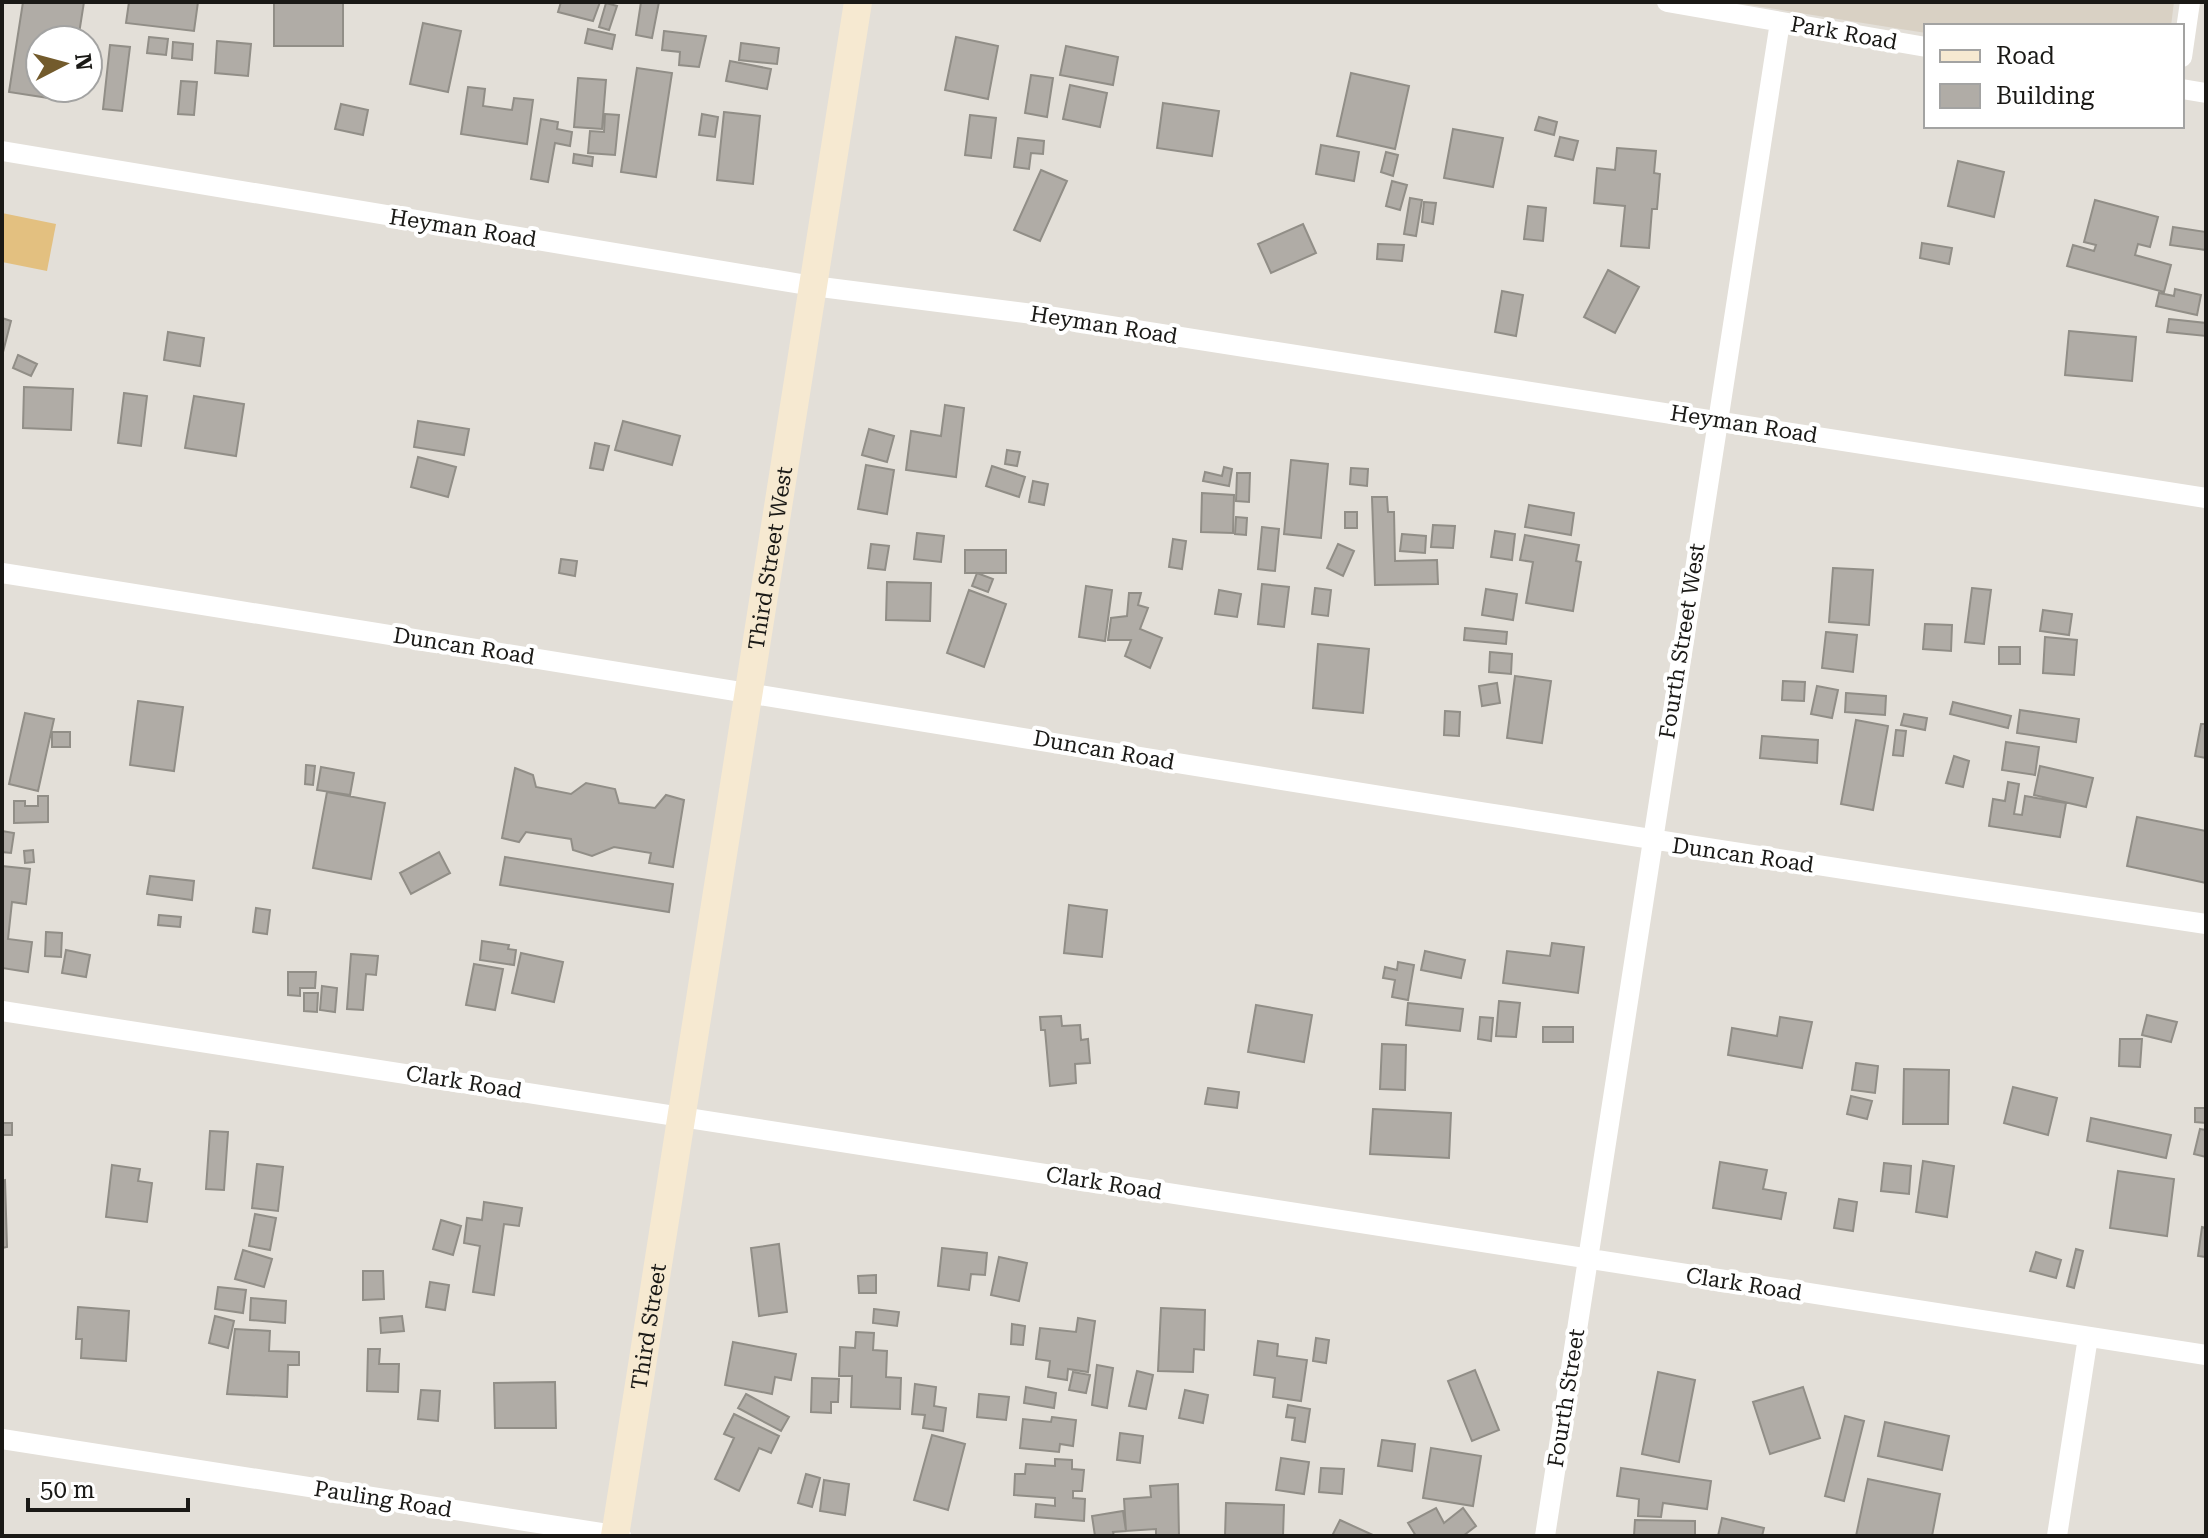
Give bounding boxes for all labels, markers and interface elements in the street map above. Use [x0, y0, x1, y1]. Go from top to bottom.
street label: Park Road [1789, 11, 1899, 55]
north arrow [24, 24, 104, 104]
legend [1924, 24, 2184, 128]
text: Road [1996, 42, 2055, 70]
text: N [70, 52, 97, 72]
text: Building [1996, 82, 2094, 110]
street label: Heyman Road [388, 204, 538, 252]
street label: Heyman Road [1029, 301, 1179, 349]
street label: Heyman Road [1669, 400, 1819, 448]
street label: Third Street West [743, 465, 797, 652]
street label: Fourth Street West [1654, 541, 1710, 741]
street label: Duncan Road [391, 622, 537, 670]
street label: Duncan Road [1031, 725, 1177, 775]
street label: Duncan Road [1670, 833, 1816, 877]
street label: Clark Road [404, 1060, 524, 1104]
street label: Clark Road [1044, 1161, 1164, 1205]
street label: Third Street [626, 1262, 671, 1392]
street label: Clark Road [1684, 1262, 1804, 1306]
street label: Fourth Street [1543, 1327, 1589, 1469]
scale bar [28, 1462, 188, 1512]
text: 50 m [40, 1476, 95, 1504]
street label: Pauling Road [312, 1476, 454, 1522]

